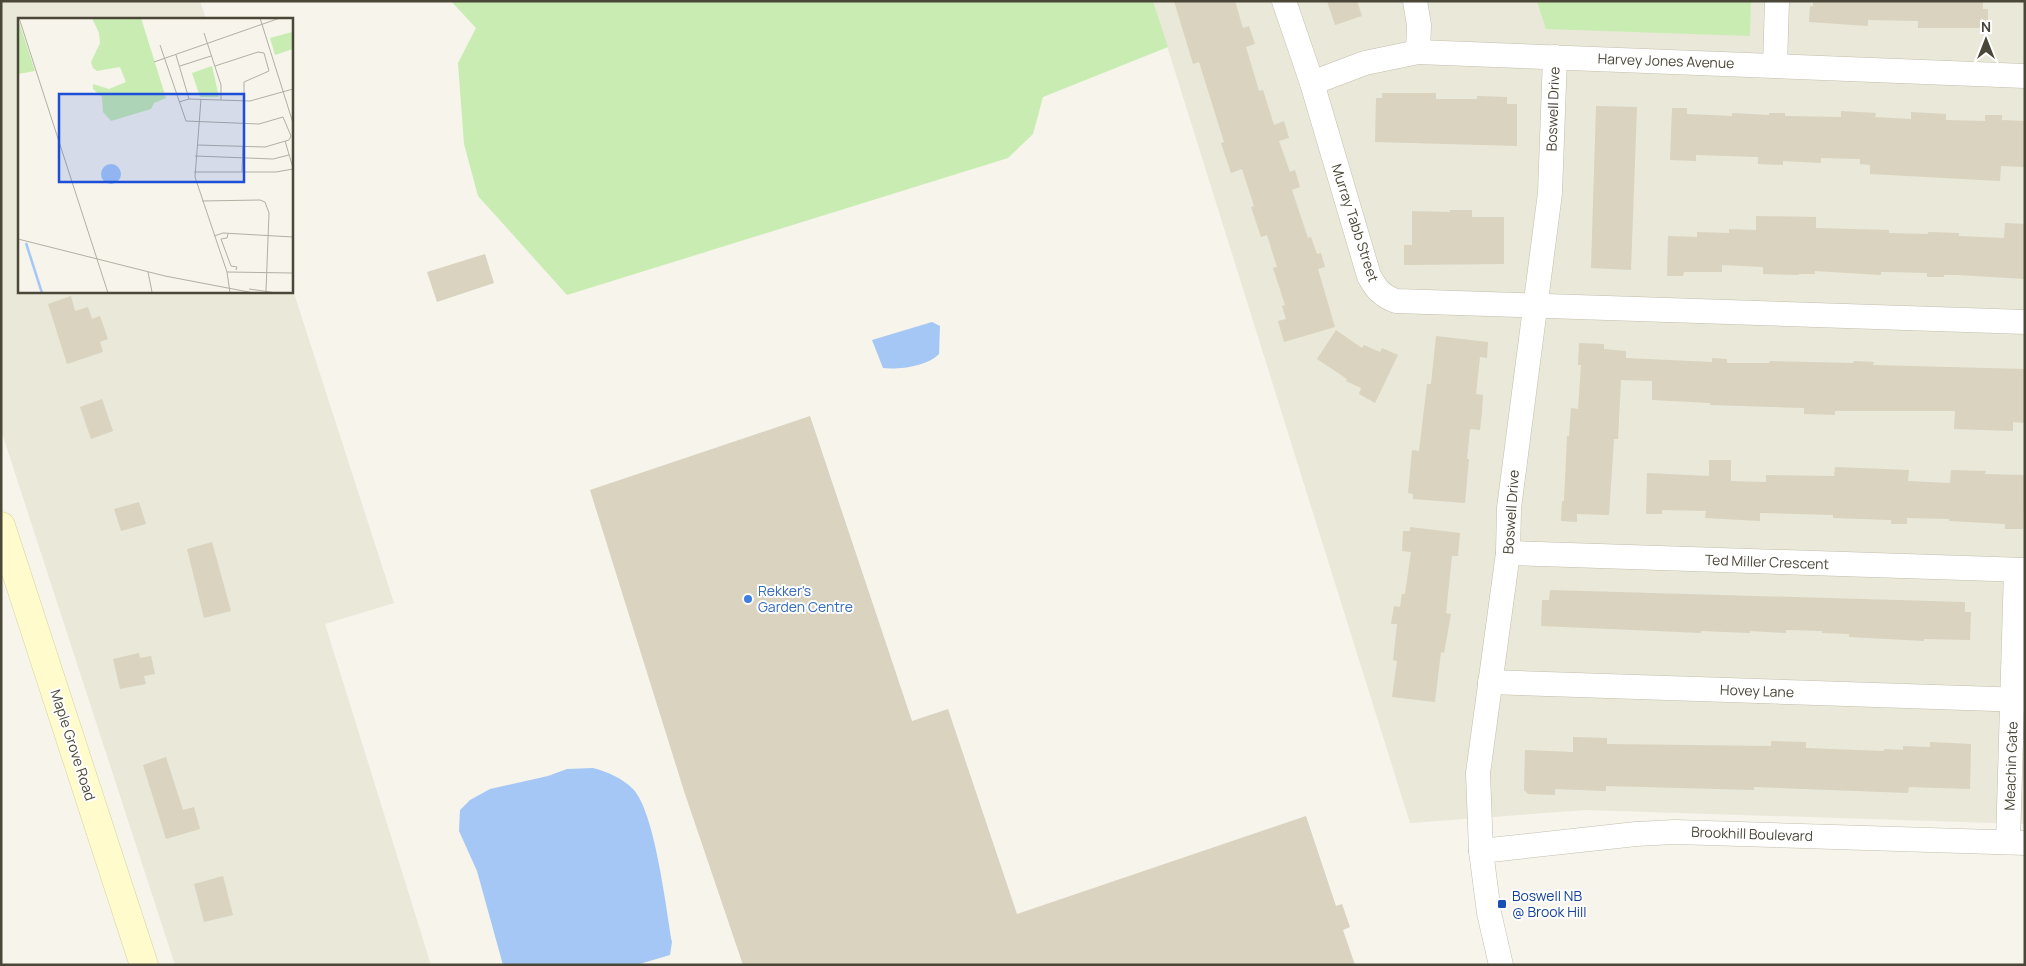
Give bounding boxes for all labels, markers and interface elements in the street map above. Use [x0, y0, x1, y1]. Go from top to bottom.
north arrow [1961, 15, 2011, 65]
text: N [1981, 17, 1991, 36]
inset map [18, 18, 292, 292]
street label: Harvey Jones Avenue [1597, 49, 1735, 72]
street label: Boswell Drive [1542, 66, 1563, 152]
street label: Murray Tabb Street [1327, 161, 1384, 285]
street label: Boswell Drive [1498, 469, 1523, 555]
street label: Ted Miller Crescent [1705, 550, 1830, 573]
place label: Rekker's Garden Centre [758, 581, 853, 616]
marker: Rekker's Garden Centre [742, 593, 754, 605]
street label: Hovey Lane [1720, 680, 1794, 701]
street label: Maple Grove Road [47, 687, 100, 803]
street label: Meachin Gate [1999, 721, 2022, 811]
street label: Brookhill Boulevard [1691, 822, 1813, 845]
place label: Boswell NB @ Brook Hill [1512, 886, 1587, 921]
marker: Boswell NB @ Brook Hill [1496, 898, 1508, 910]

